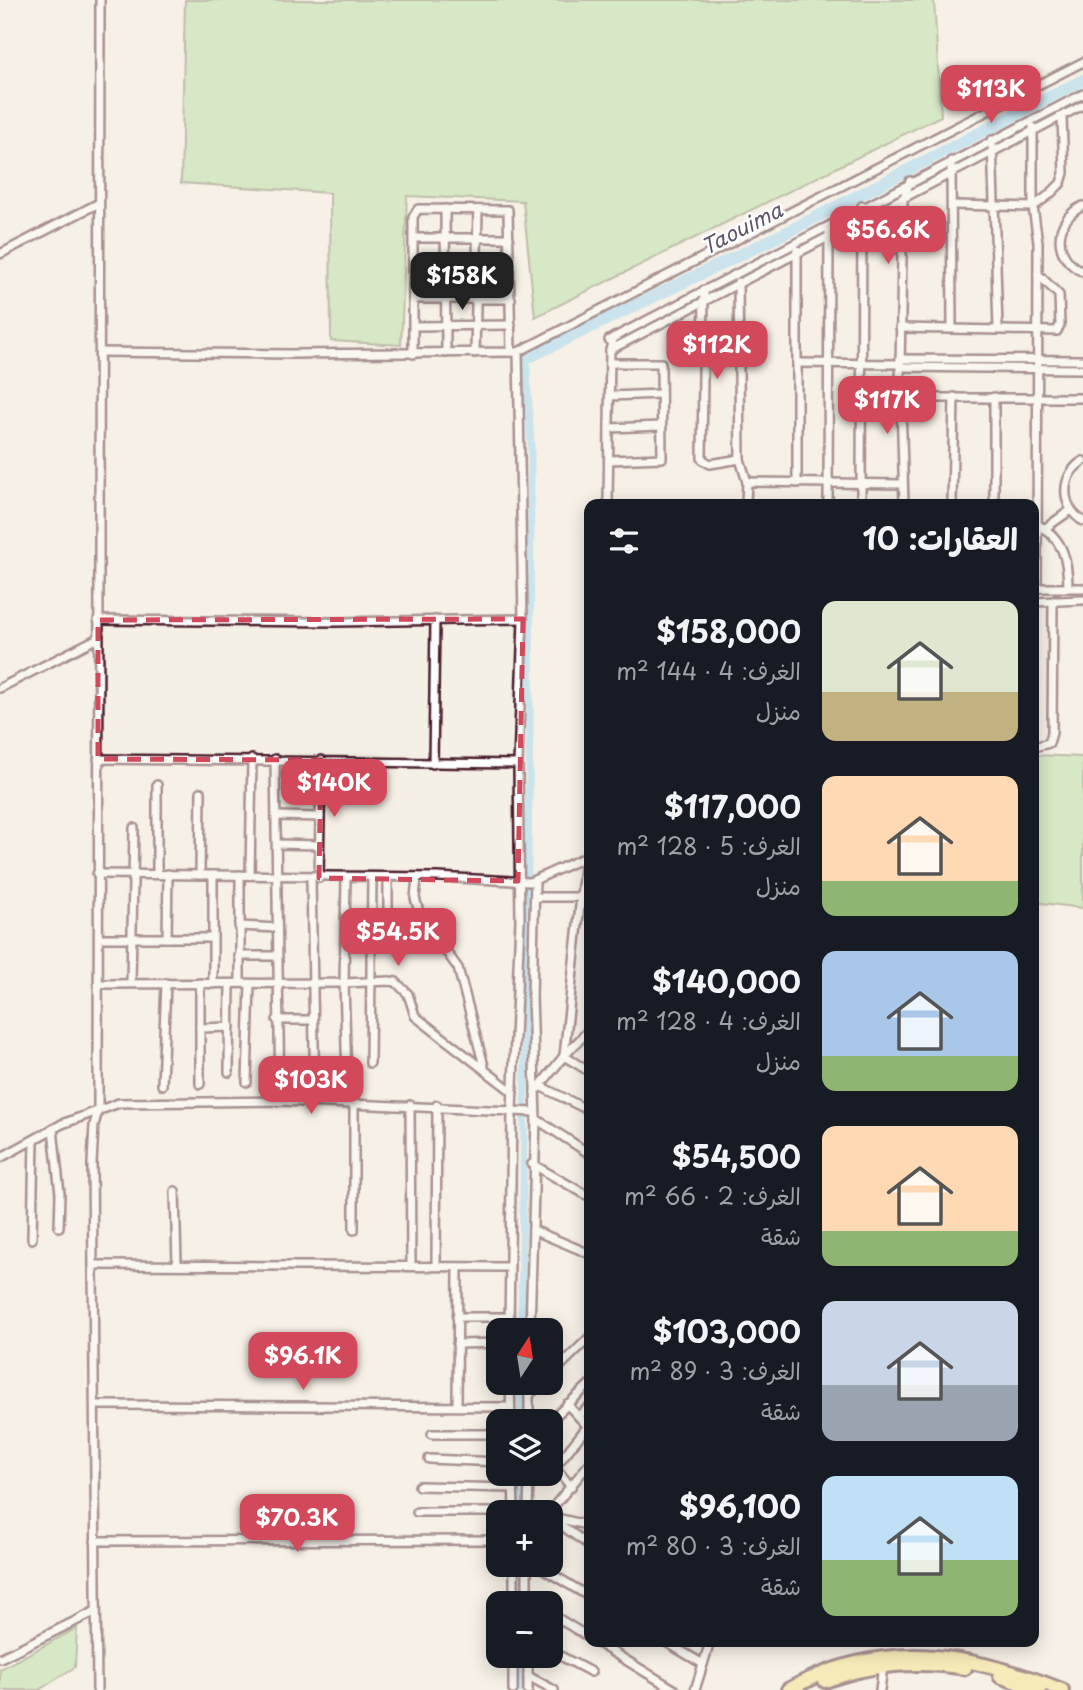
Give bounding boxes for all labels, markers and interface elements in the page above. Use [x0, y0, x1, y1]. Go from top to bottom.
pin: $113K [942, 66, 1040, 125]
text: $113K [957, 70, 1025, 105]
water label: Taouima [695, 193, 788, 261]
pin: $56.6K [831, 206, 945, 266]
text: $56.6K [846, 211, 930, 246]
pin: $158K [413, 252, 511, 312]
text: $158K [426, 257, 498, 292]
pin: $112K [668, 322, 766, 381]
text: $112K [683, 326, 751, 361]
pin: $117K [838, 376, 936, 436]
text: $117K [854, 381, 920, 416]
text: العقارات: 10 [862, 515, 1018, 560]
icon: filters [605, 522, 643, 560]
text: $158,000 [656, 608, 801, 653]
icon: home [878, 629, 962, 713]
text: الغرف: 4 · 144 m² [616, 653, 801, 688]
text: منزل [756, 693, 801, 728]
pin: $140K [285, 760, 383, 819]
text: $140K [297, 764, 371, 799]
text: $117,000 [664, 783, 801, 828]
icon: home [878, 804, 962, 888]
text: الغرف: 5 · 128 m² [616, 828, 801, 863]
text: منزل [756, 868, 801, 903]
pin: $54.5K [341, 908, 455, 968]
text: $54.5K [356, 913, 440, 948]
text: $140,000 [652, 958, 801, 1003]
icon: home [878, 979, 962, 1063]
text: الغرف: 4 · 128 m² [616, 1003, 801, 1038]
text: منزل [756, 1043, 801, 1078]
pin: $103K [262, 1056, 360, 1116]
text: $103K [274, 1061, 348, 1096]
text: $54,500 [672, 1133, 801, 1178]
icon: home [878, 1154, 962, 1238]
text: الغرف: 2 · 66 m² [624, 1178, 801, 1213]
text: شقة [761, 1218, 801, 1253]
text: $103,000 [653, 1308, 801, 1353]
north arrow [486, 1318, 564, 1395]
map controls [486, 1318, 563, 1668]
icon: home [878, 1329, 962, 1413]
pin: $96.1K [246, 1332, 360, 1392]
text: $96.1K [264, 1337, 342, 1372]
text: الغرف: 3 · 89 m² [629, 1353, 801, 1388]
text: شقة [761, 1393, 801, 1428]
button: layers [486, 1409, 563, 1486]
text: $96,100 [679, 1483, 801, 1528]
pin: $70.3K [240, 1494, 354, 1554]
text: $70.3K [256, 1499, 338, 1534]
button: + [486, 1500, 563, 1577]
icon: home [878, 1504, 962, 1588]
text: الغرف: 3 · 80 m² [626, 1528, 801, 1563]
text: شقة [761, 1568, 801, 1603]
button: − [486, 1591, 563, 1668]

